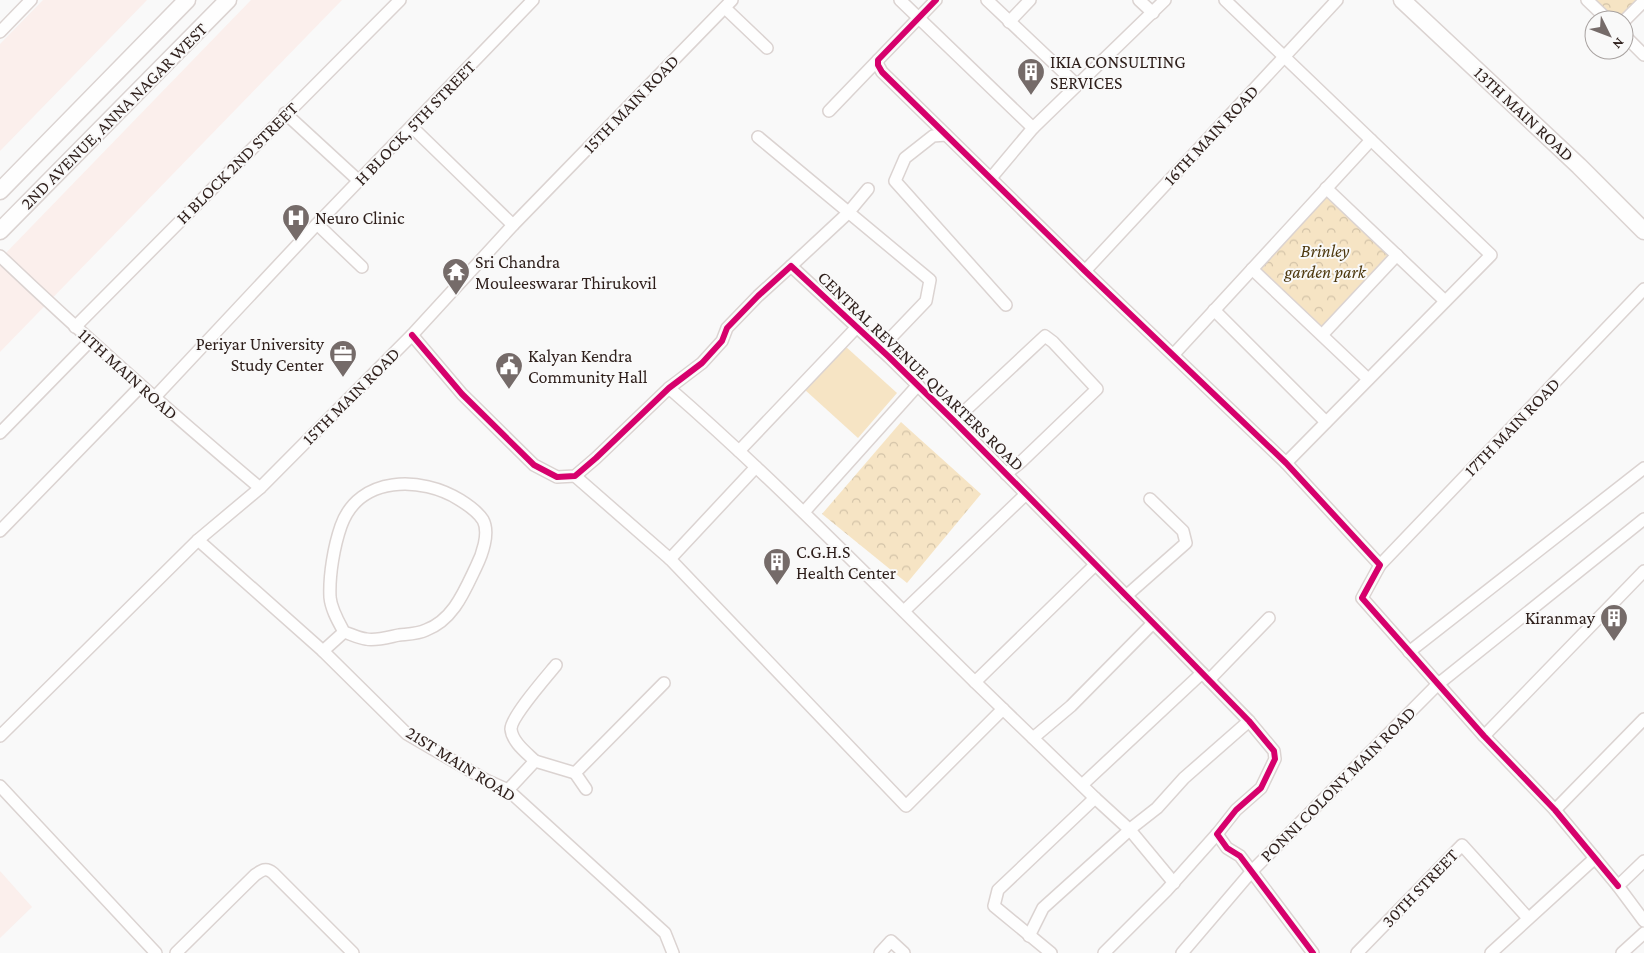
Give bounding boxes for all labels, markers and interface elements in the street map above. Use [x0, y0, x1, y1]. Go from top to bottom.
north arrow [1584, 10, 1634, 60]
street label: 2ND AVENUE, ANNA NAGAR WEST [17, 19, 211, 213]
text: N [1609, 35, 1628, 53]
street label: 15TH MAIN ROAD [579, 51, 683, 157]
place label: IKIA CONSULTING SERVICES [1050, 52, 1186, 93]
street label: H BLOCK, 5TH STREET [350, 57, 480, 189]
building icon: IKIA CONSULTING SERVICES [1016, 57, 1046, 96]
street label: 13TH MAIN ROAD [1470, 63, 1578, 165]
street label: 16TH MAIN ROAD [1159, 81, 1263, 189]
street label: H BLOCK 2ND STREET [172, 98, 302, 228]
hospital icon: Neuro Clinic [281, 203, 311, 242]
place label: Neuro Clinic [315, 208, 405, 228]
park label: Brinley garden park [1283, 241, 1367, 282]
place label: Sri Chandra Mouleeswarar Thirukovil [475, 252, 657, 293]
temple icon: Sri Chandra Mouleeswarar Thirukovil [441, 257, 471, 296]
street label: CENTRAL REVENUE QUARTERS ROAD [814, 267, 1028, 475]
street label: 11TH MAIN ROAD [74, 324, 182, 424]
place label: Periyar University Study Center [196, 334, 325, 375]
office icon: Periyar University Study Center [328, 339, 358, 378]
street label: 15TH MAIN ROAD [298, 343, 404, 449]
place label: Kalyan Kendra Community Hall [528, 346, 648, 387]
public building icon: Kalyan Kendra Community Hall [494, 351, 524, 390]
street label: 17TH MAIN ROAD [1460, 374, 1564, 480]
place label: C.G.H.S Health Center [796, 542, 897, 583]
building icon: C.G.H.S Health Center [762, 547, 792, 586]
building icon: Kiranmay [1599, 603, 1629, 642]
place label: Kiranmay [1525, 608, 1596, 628]
street label: PONNI COLONY MAIN ROAD [1256, 702, 1420, 866]
street label: 21ST MAIN ROAD [402, 722, 520, 806]
street label: 30TH STREET [1378, 845, 1462, 931]

